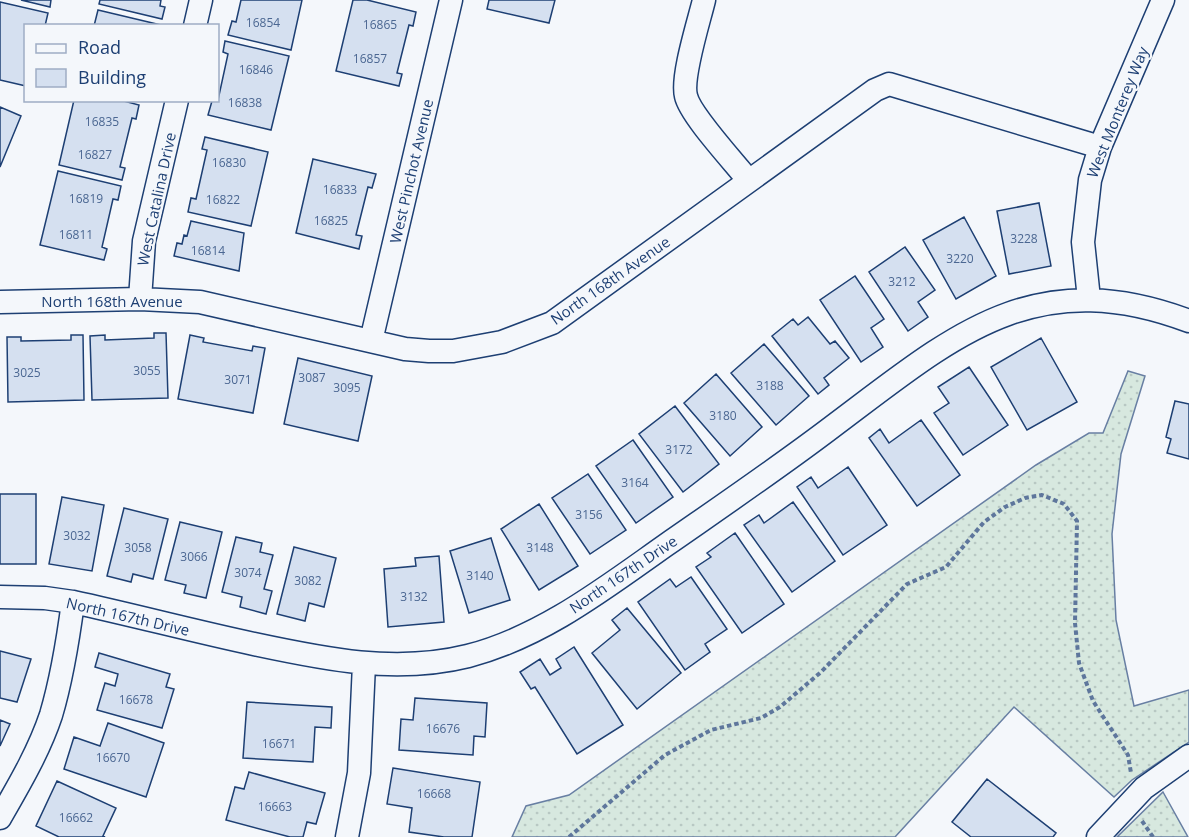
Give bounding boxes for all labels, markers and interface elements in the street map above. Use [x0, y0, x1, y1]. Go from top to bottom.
house number: 16854 [246, 14, 280, 31]
house number: 16865 [363, 16, 397, 33]
legend [24, 24, 219, 102]
text: Road [78, 35, 121, 59]
street label: West Monterey Way [1082, 43, 1153, 181]
house number: 16857 [353, 50, 387, 67]
house number: 16846 [239, 61, 273, 78]
text: Building [78, 65, 146, 89]
house number: 16838 [228, 94, 262, 111]
street label: West Pinchot Avenue [385, 97, 437, 245]
house number: 16835 [85, 113, 119, 130]
street label: West Catalina Drive [132, 130, 180, 268]
house number: 16827 [78, 146, 112, 163]
house number: 16830 [212, 154, 246, 171]
house number: 16833 [323, 181, 357, 198]
house number: 16819 [69, 190, 103, 207]
house number: 16822 [206, 191, 240, 208]
house number: 16825 [314, 212, 348, 229]
house number: 16811 [59, 226, 93, 243]
house number: 3228 [1010, 230, 1038, 247]
street label: North 168th Avenue [546, 231, 674, 329]
house number: 16814 [191, 242, 225, 259]
house number: 3220 [946, 250, 974, 267]
house number: 3212 [888, 273, 916, 290]
street label: North 168th Avenue [41, 291, 183, 311]
house number: 3055 [133, 362, 161, 379]
house number: 3025 [13, 364, 41, 381]
house number: 3087 [298, 369, 326, 386]
house number: 3071 [224, 371, 252, 388]
house number: 3188 [756, 377, 784, 394]
house number: 3095 [333, 379, 361, 396]
house number: 3180 [709, 407, 737, 424]
house number: 3172 [665, 441, 693, 458]
house number: 3164 [621, 474, 649, 491]
house number: 3156 [575, 506, 603, 523]
house number: 3032 [63, 527, 91, 544]
street label: North 167th Drive [565, 531, 681, 617]
house number: 3058 [124, 539, 152, 556]
house number: 3148 [526, 539, 554, 556]
house number: 3066 [180, 548, 208, 565]
house number: 3074 [234, 564, 262, 581]
house number: 3140 [466, 567, 494, 584]
house number: 3082 [294, 572, 322, 589]
house number: 3132 [400, 588, 428, 605]
street label: North 167th Drive [64, 592, 192, 640]
house number: 16678 [119, 691, 153, 708]
house number: 16676 [426, 720, 460, 737]
house number: 16671 [262, 735, 296, 752]
house number: 16670 [96, 749, 130, 766]
house number: 16668 [417, 785, 451, 802]
house number: 16663 [258, 798, 292, 815]
house number: 16662 [59, 809, 93, 826]

